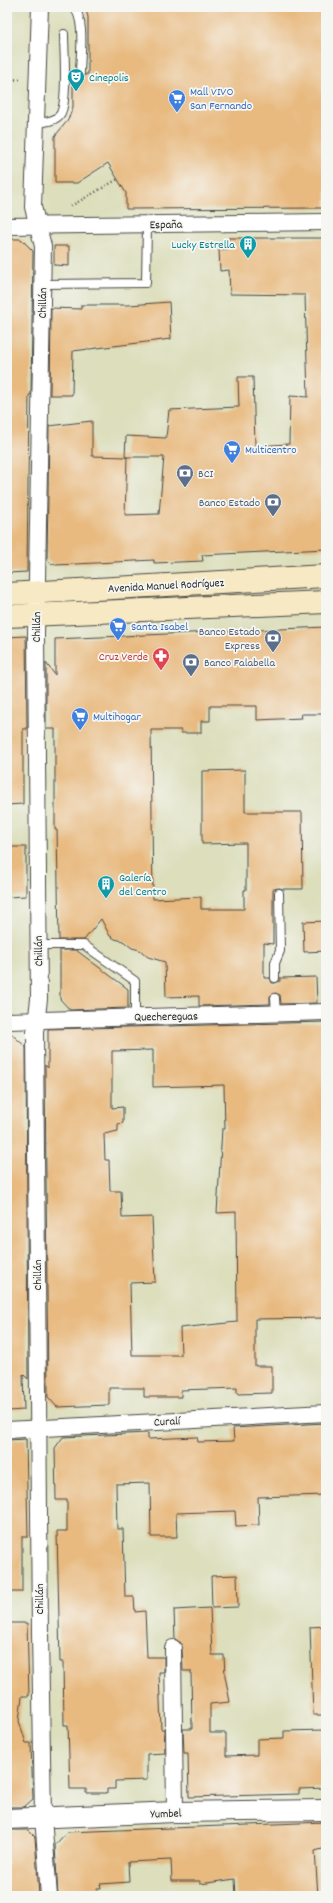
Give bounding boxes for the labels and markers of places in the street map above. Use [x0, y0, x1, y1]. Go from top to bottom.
theatre icon: Cinepolis [66, 67, 86, 92]
place label: Cinepolis [89, 70, 129, 87]
place label: Mall VIVO San Fernando [190, 84, 252, 115]
supermarket icon: Mall VIVO San Fernando [167, 88, 187, 113]
building icon: Lucky Estrella [238, 234, 258, 259]
place label: Lucky Estrella [172, 237, 235, 254]
supermarket icon: Multicentro [222, 439, 242, 464]
place label: Multicentro [245, 442, 297, 459]
bank icon: BCI [175, 463, 195, 488]
place label: BCI [198, 466, 214, 483]
bank icon: Banco Estado [263, 492, 283, 517]
place label: Banco Estado [199, 495, 260, 512]
supermarket icon: Santa Isabel [108, 616, 128, 641]
place label: Santa Isabel [131, 619, 188, 636]
place label: Banco Estado Express [199, 624, 260, 655]
bank icon: Banco Estado Express [263, 628, 283, 653]
pharmacy icon: Cruz Verde [151, 646, 171, 671]
place label: Cruz Verde [99, 649, 148, 666]
bank icon: Banco Falabella [181, 652, 201, 677]
place label: Banco Falabella [204, 655, 275, 672]
supermarket icon: Multihogar [70, 706, 90, 731]
place label: Multihogar [93, 709, 141, 726]
place label: Galería del Centro [119, 870, 166, 901]
building icon: Galería del Centro [96, 874, 116, 899]

